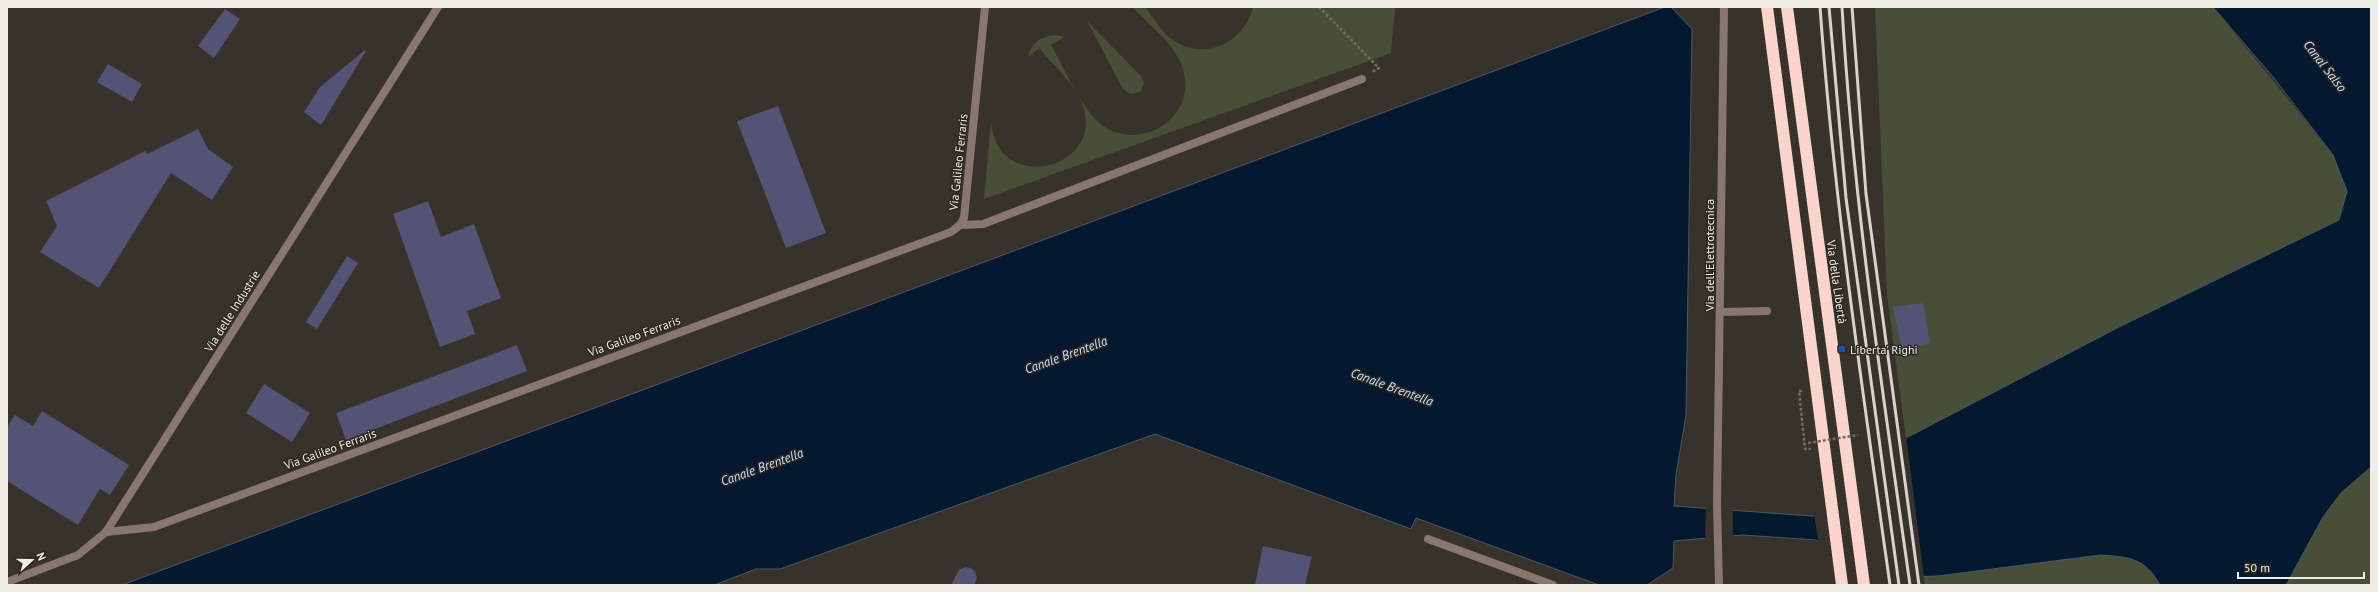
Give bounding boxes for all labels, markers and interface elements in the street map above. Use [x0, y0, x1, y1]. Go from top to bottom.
water label: Canal Salso [2300, 37, 2351, 96]
street label: Via Galileo Ferraris [945, 113, 971, 212]
street label: Via dell'Elettrotecnica [1702, 199, 1717, 312]
street label: Via della Libertà [1824, 238, 1850, 325]
street label: Via delle Industrie [200, 267, 263, 355]
street label: Via Galileo Ferraris [585, 312, 682, 360]
water label: Canale Brentella [1022, 332, 1110, 378]
place label: Liberta' Righi [1850, 342, 1918, 357]
marker: Liberta' Righi [1837, 344, 1847, 354]
water label: Canale Brentella [1348, 364, 1436, 410]
street label: Via Galileo Ferraris [281, 425, 378, 473]
water label: Canale Brentella [718, 444, 806, 490]
north arrow [12, 540, 52, 580]
text: N [34, 551, 49, 562]
scale bar [2238, 554, 2364, 580]
text: 50 m [2244, 560, 2270, 575]

